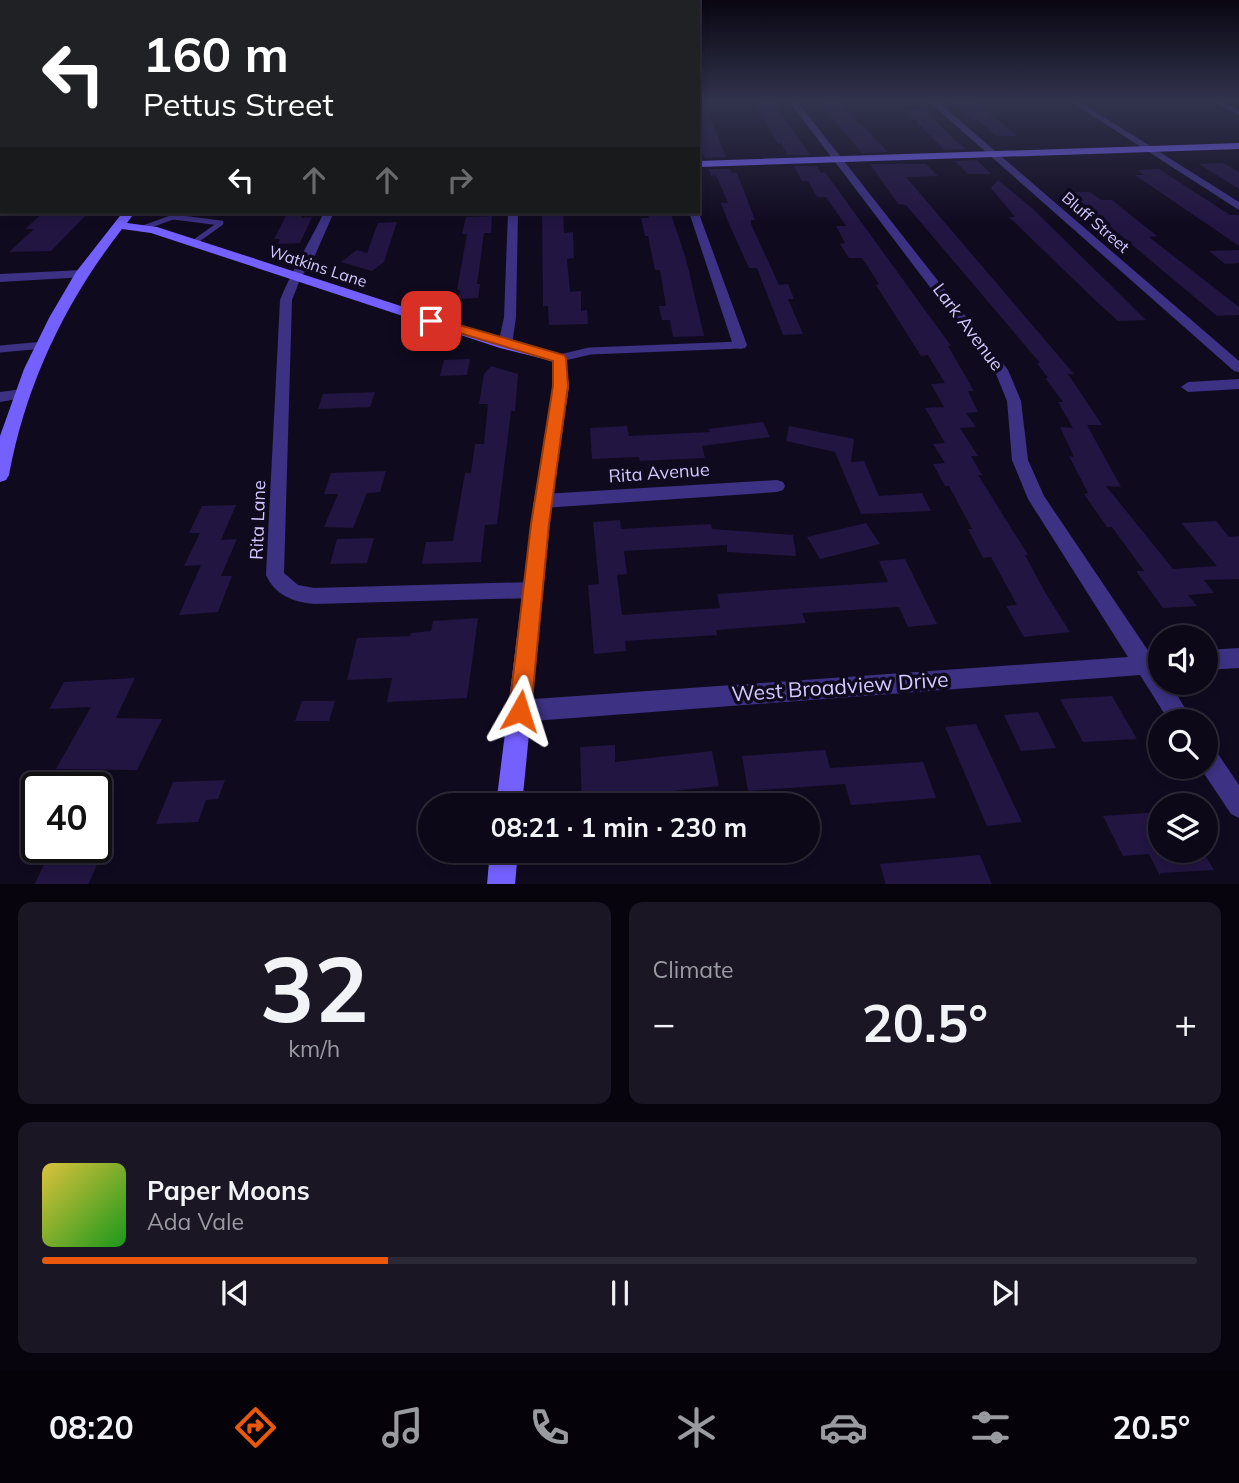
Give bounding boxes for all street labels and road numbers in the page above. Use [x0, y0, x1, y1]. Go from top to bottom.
street label: Bluff Street [1058, 187, 1134, 257]
street label: Watkins Lane [266, 241, 370, 291]
street label: Lark Avenue [928, 278, 1009, 375]
street label: Rita Avenue [608, 457, 710, 488]
street label: Rita Lane [245, 480, 270, 560]
street label: West Broadview Drive [731, 665, 949, 707]

